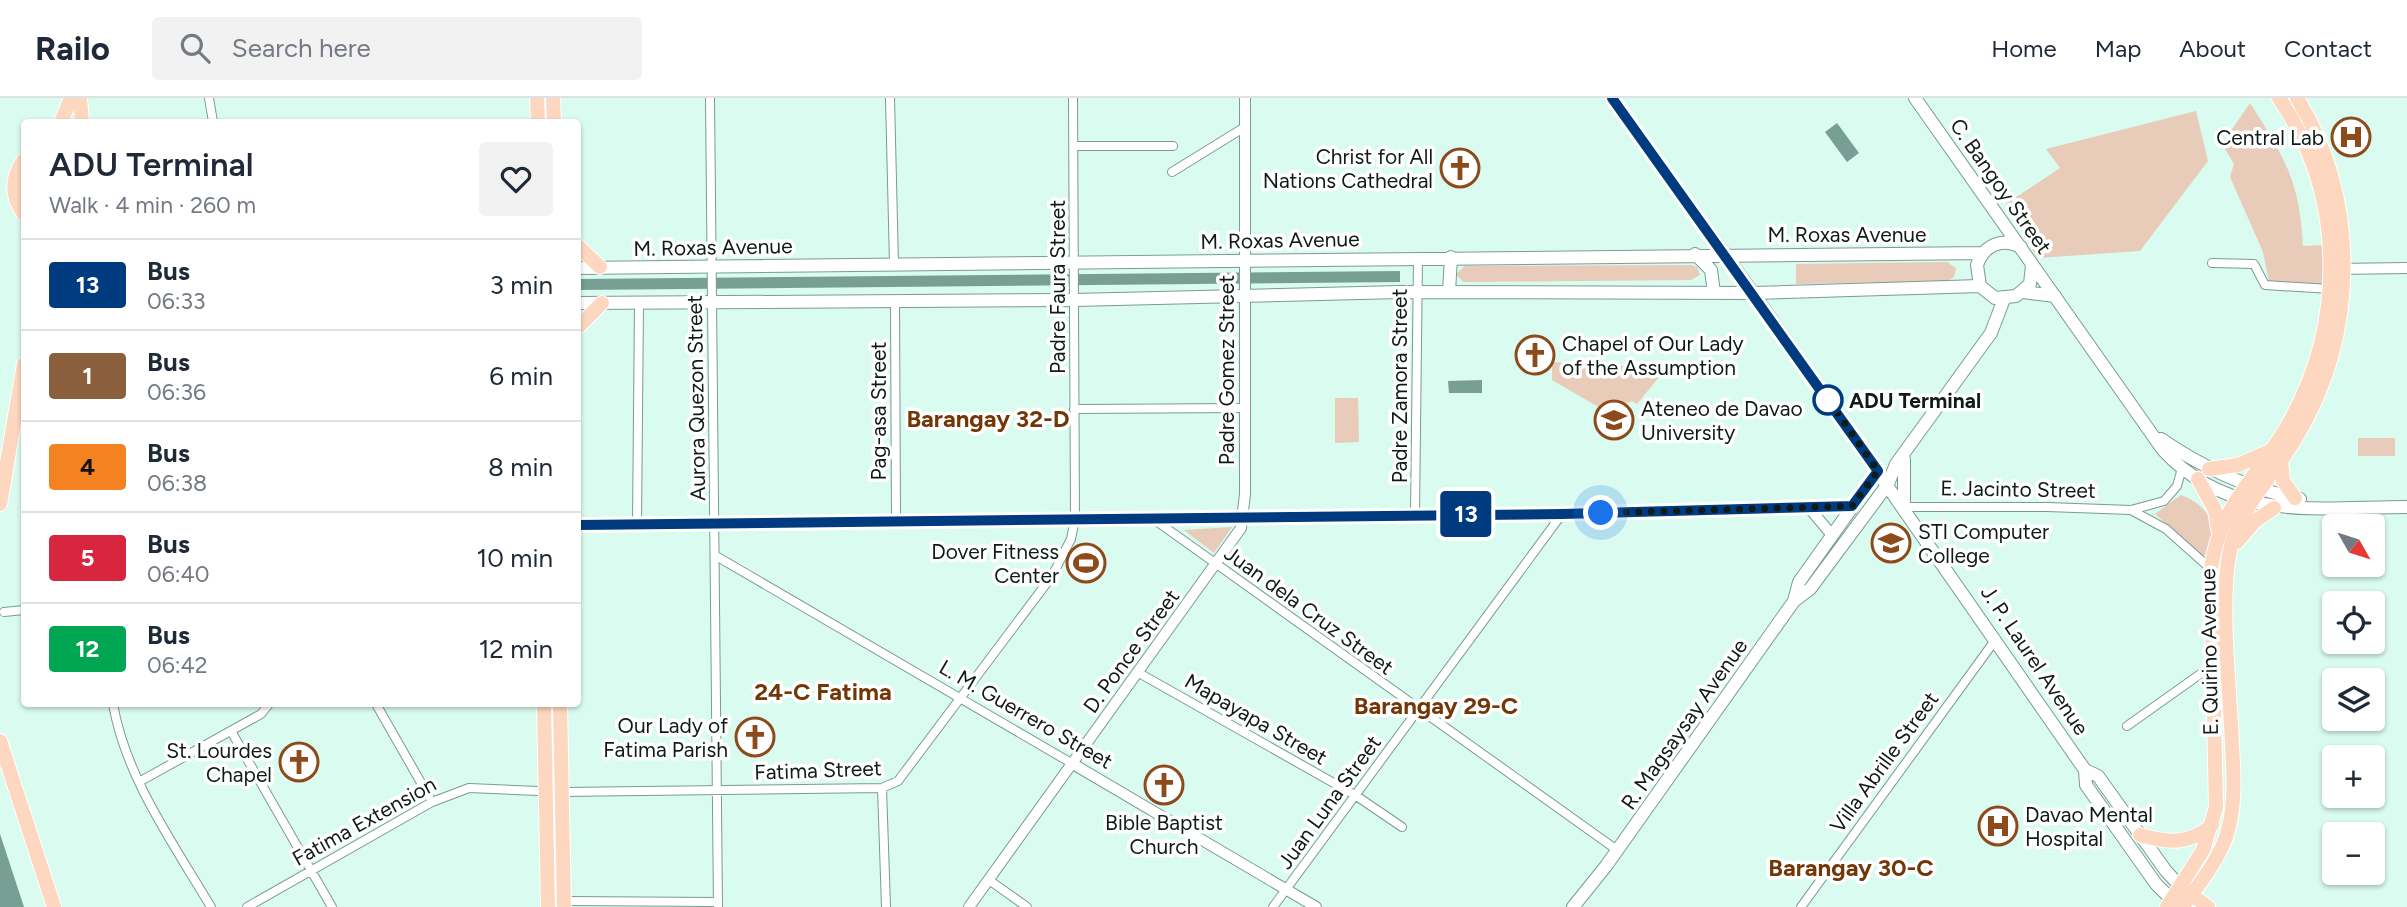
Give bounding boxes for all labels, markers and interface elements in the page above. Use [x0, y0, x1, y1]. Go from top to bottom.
search box [152, 17, 642, 80]
text: Railo [35, 29, 110, 68]
icon: search [176, 29, 214, 67]
text: Search here [232, 32, 371, 64]
text: Home [1991, 34, 2057, 63]
text: Map [2095, 34, 2141, 63]
text: About [2179, 34, 2246, 63]
text: Contact [2284, 34, 2372, 63]
street label: C. Bangoy Street [1945, 114, 2057, 258]
hospital icon: Central Lab [2330, 116, 2372, 158]
place label: Central Lab [2216, 125, 2324, 150]
button: heart [479, 142, 553, 216]
place label: Christ for All Nations Cathedral [1263, 144, 1433, 193]
text: ADU Terminal [49, 145, 254, 184]
church icon: Christ for All Nations Cathedral [1439, 147, 1481, 189]
text: Walk · 4 min · 260 m [49, 191, 256, 219]
street label: Padre Faura Street [1045, 200, 1070, 374]
street label: M. Roxas Avenue [1767, 222, 1927, 247]
street label: M. Roxas Avenue [1200, 226, 1360, 254]
street label: M. Roxas Avenue [633, 233, 793, 261]
text: Bus [147, 255, 190, 287]
text: 3 min [490, 269, 553, 301]
text: 13 [76, 270, 99, 299]
street label: Padre Gomez Street [1214, 275, 1239, 465]
text: 06:33 [147, 287, 206, 315]
street label: Padre Zamora Street [1387, 289, 1412, 483]
street label: Aurora Quezon Street [682, 295, 710, 501]
place label: Chapel of Our Lady of the Assumption [1562, 331, 1744, 380]
church icon: Chapel of Our Lady of the Assumption [1514, 334, 1556, 376]
street label: Pag-asa Street [866, 341, 891, 480]
text: Bus [147, 346, 190, 378]
text: 6 min [489, 360, 553, 392]
text: 1 [82, 361, 93, 390]
text: 06:36 [147, 378, 206, 406]
marker: ADU Terminal [1813, 385, 1843, 415]
place label: ADU Terminal [1849, 388, 1981, 413]
place label: Ateneo de Davao University [1641, 396, 1803, 445]
school or university icon: Ateneo de Davao University [1593, 399, 1635, 441]
district label: Barangay 32-D [906, 404, 1070, 433]
text: Bus [147, 437, 190, 469]
text: 8 min [488, 451, 553, 483]
text: 4 [80, 452, 95, 481]
text: 06:38 [147, 469, 207, 497]
street label: E. Jacinto Street [1940, 475, 2096, 503]
line badge: 13 [1434, 491, 1498, 537]
your location [1583, 495, 1618, 530]
text: 13 [1454, 499, 1478, 528]
north arrow [2322, 514, 2385, 578]
map controls [2322, 514, 2385, 885]
place label: STI Computer College [1918, 519, 2049, 568]
school or university icon: STI Computer College [1870, 522, 1912, 564]
text: Bus [147, 528, 190, 560]
place label: Dover Fitness Center [931, 539, 1059, 588]
street label: Juan dela Cruz Street [1220, 540, 1398, 680]
text: 10 min [477, 542, 553, 574]
sports icon: Dover Fitness Center [1065, 542, 1107, 584]
text: 5 [81, 543, 94, 572]
text: 06:40 [147, 560, 210, 588]
street label: E. Quirino Avenue [2195, 568, 2223, 736]
street label: J. P. Laurel Avenue [1976, 581, 2094, 739]
street label: D. Ponce Street [1078, 584, 1184, 718]
button: locate [2322, 591, 2385, 654]
text: Bus [147, 619, 190, 651]
text: 12 min [479, 633, 553, 665]
text: 12 [75, 634, 100, 663]
street label: R. Magsaysay Avenue [1616, 634, 1752, 814]
text: 06:42 [147, 651, 208, 679]
street label: L. M. Guerrero Street [935, 654, 1117, 774]
street label: Mapayapa Street [1180, 668, 1332, 770]
button: layers [2322, 668, 2385, 731]
district label: 24-C Fatima [754, 677, 892, 706]
street label: Villa Abrille Street [1825, 687, 1943, 837]
district label: Barangay 29-C [1354, 691, 1518, 720]
place label: Our Lady of Fatima Parish [603, 713, 728, 762]
church icon: Our Lady of Fatima Parish [734, 716, 776, 758]
street label: Juan Luna Street [1272, 730, 1386, 874]
place label: St. Lourdes Chapel [166, 738, 272, 787]
church icon: St. Lourdes Chapel [278, 741, 320, 783]
button: + [2322, 745, 2385, 808]
street label: Fatima Street [754, 755, 882, 785]
church icon: Bible Baptist Church [1143, 764, 1185, 806]
street label: Fatima Extension [288, 771, 440, 871]
place label: Davao Mental Hospital [2025, 802, 2153, 851]
hospital icon: Davao Mental Hospital [1977, 805, 2019, 847]
place label: Bible Baptist Church [1105, 810, 1223, 859]
button: − [2322, 822, 2385, 885]
district label: Barangay 30-C [1768, 853, 1934, 882]

